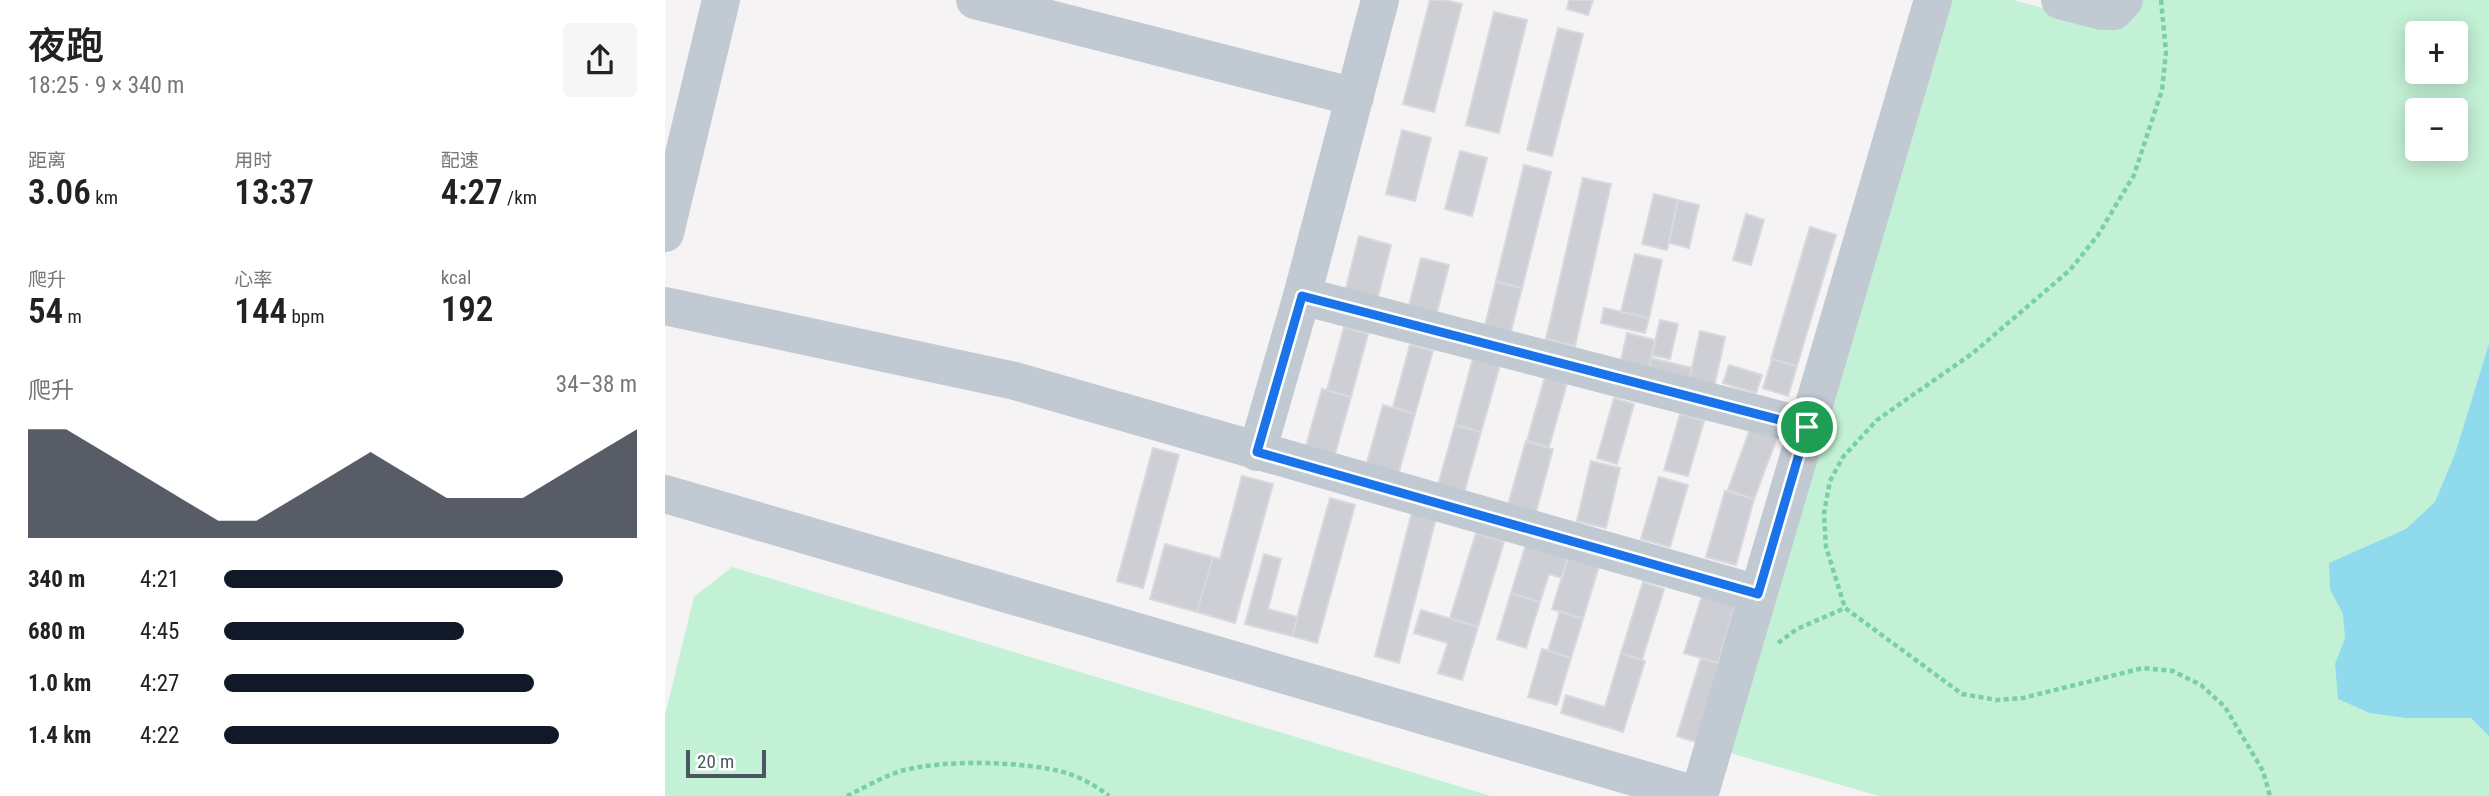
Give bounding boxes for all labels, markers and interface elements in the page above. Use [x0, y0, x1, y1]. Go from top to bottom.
map controls [2405, 21, 2468, 161]
button: + [2405, 21, 2468, 84]
button: share [563, 23, 637, 97]
text: 夜跑 [28, 24, 104, 68]
text: 18:25 · 9 × 340 m [28, 72, 184, 99]
button: − [2405, 98, 2468, 161]
text: 距离 [28, 149, 66, 172]
text: 用时 [234, 149, 272, 172]
text: 配速 [441, 149, 479, 172]
text: 3.06 [28, 172, 91, 213]
text: 13:37 [234, 172, 314, 213]
text: 4:27 [441, 172, 503, 213]
text: km [91, 186, 118, 209]
text: /km [503, 186, 537, 209]
text: kcal [441, 266, 471, 289]
text: 爬升 [28, 268, 66, 291]
text: 心率 [234, 268, 272, 291]
text: 192 [441, 289, 493, 330]
text: 54 [28, 291, 63, 332]
text: 144 [234, 291, 287, 332]
text: m [63, 305, 82, 328]
text: bpm [287, 305, 325, 328]
text: 34–38 m [556, 371, 637, 398]
text: 爬升 [28, 377, 74, 404]
pin [1777, 397, 1837, 457]
icon: arrive [1788, 408, 1826, 446]
text: 340 m [28, 566, 85, 593]
text: 4:21 [140, 566, 179, 593]
text: 680 m [28, 618, 85, 645]
text: 4:45 [140, 618, 179, 645]
text: 1.0 km [28, 670, 91, 697]
text: 4:27 [140, 670, 179, 697]
text: 1.4 km [28, 722, 91, 749]
text: 4:22 [140, 722, 179, 749]
scale bar [686, 747, 767, 779]
text: 20 m [697, 750, 734, 773]

